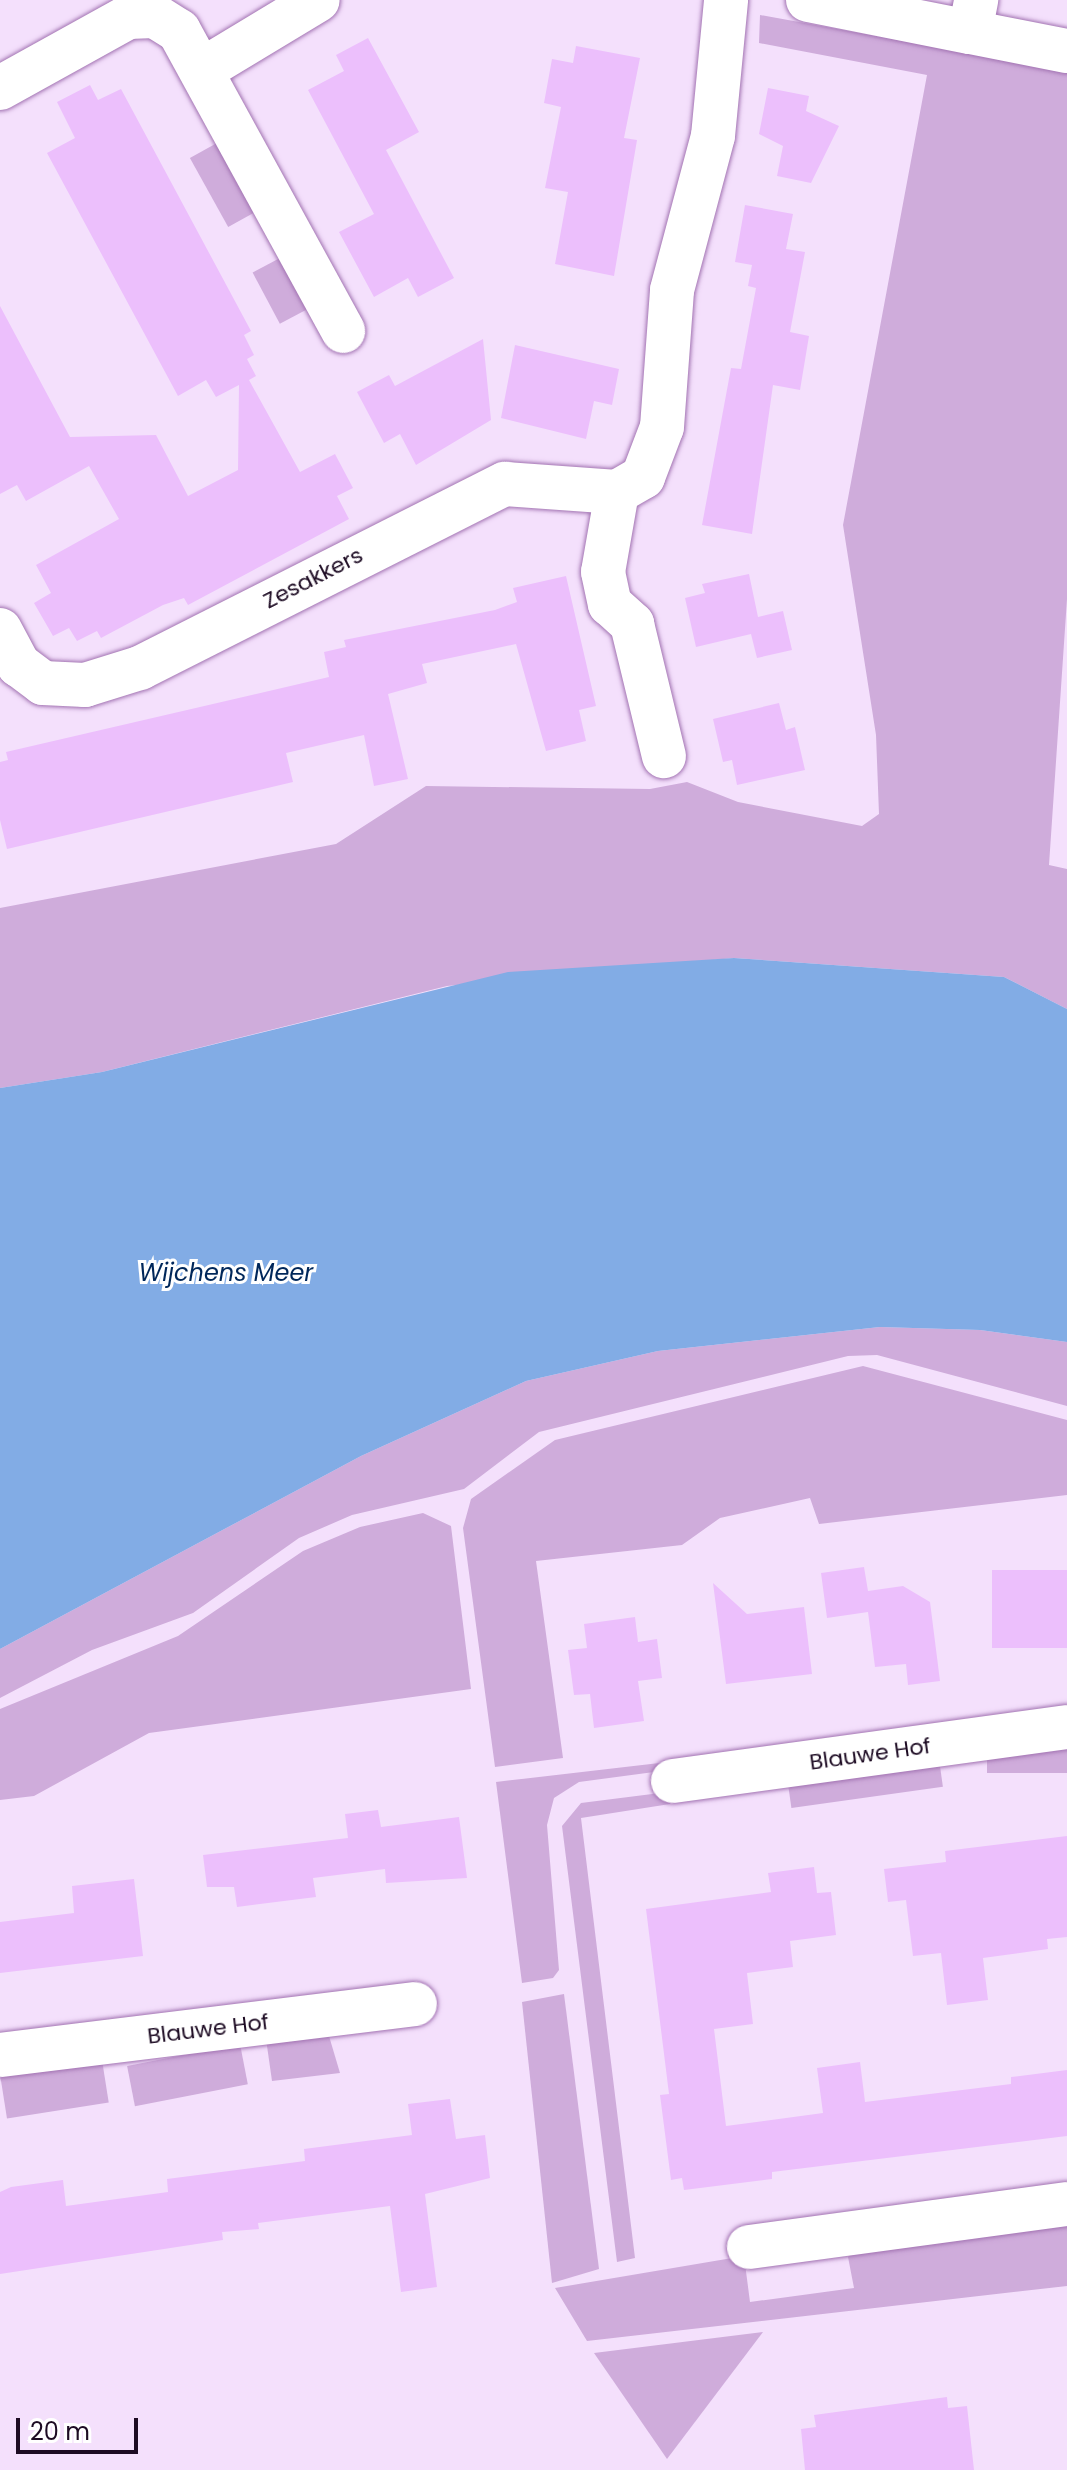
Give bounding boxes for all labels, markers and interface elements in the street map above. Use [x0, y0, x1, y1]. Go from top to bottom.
street label: Zesakkers [259, 542, 367, 614]
water label: Wijchens Meer [139, 1259, 313, 1287]
street label: Blauwe Hof [808, 1732, 932, 1776]
street label: Blauwe Hof [146, 2008, 270, 2050]
scale bar [20, 2402, 142, 2452]
text: 20 m [30, 2415, 90, 2448]

